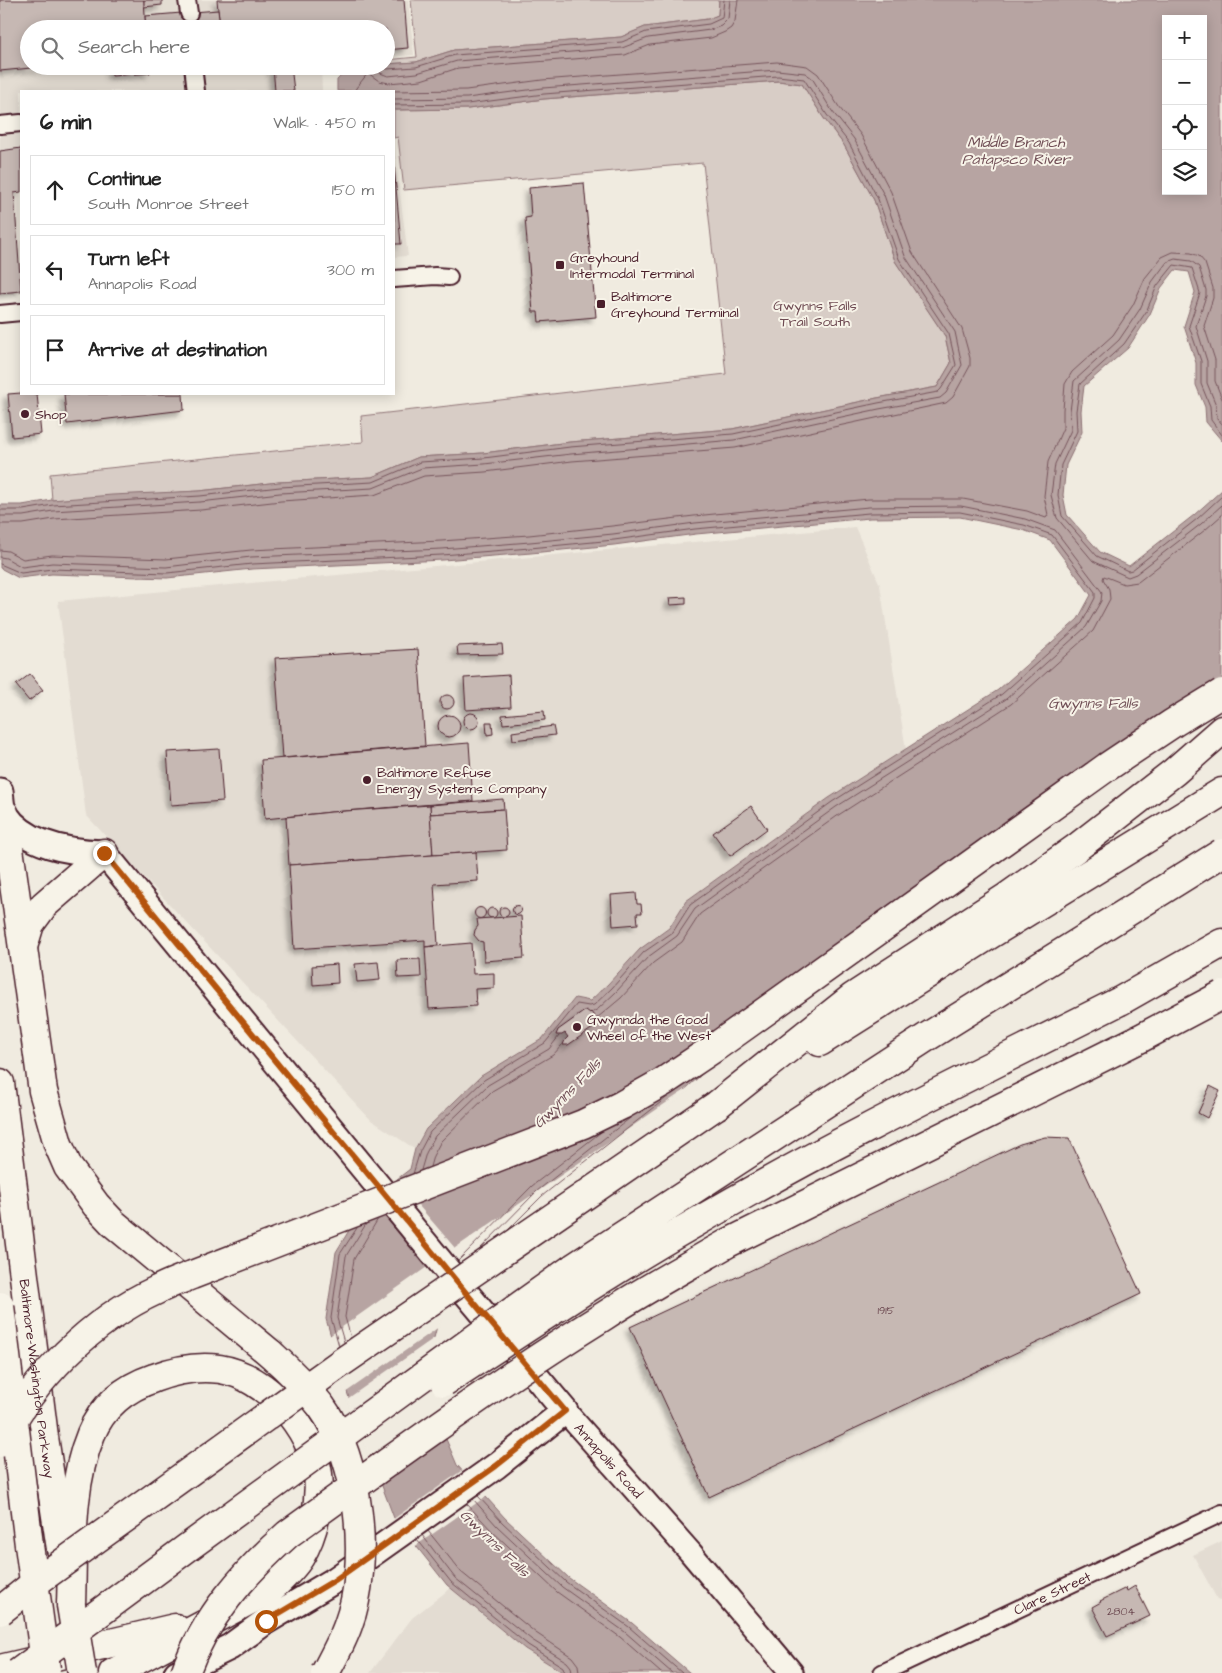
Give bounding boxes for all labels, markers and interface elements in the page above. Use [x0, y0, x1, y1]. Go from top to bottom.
map controls [1162, 15, 1207, 195]
button: + [1162, 15, 1207, 60]
search box [20, 20, 395, 75]
icon: search [38, 34, 66, 62]
text: Search here [78, 34, 190, 61]
button: − [1162, 60, 1207, 105]
button: locate [1162, 105, 1207, 150]
text: 6 min [40, 108, 92, 137]
text: Walk · 450 m [273, 112, 375, 134]
water label: Middle Branch Patapsco River [962, 132, 1072, 170]
button: layers [1162, 150, 1207, 195]
text: Continue [88, 166, 162, 193]
icon: ahead [41, 176, 69, 204]
text: 150 m [332, 179, 374, 201]
text: South Monroe Street [88, 193, 249, 215]
text: Turn left [88, 246, 169, 273]
place label: Greyhound Intermodal Terminal [570, 248, 694, 284]
icon: left [41, 256, 69, 284]
text: 300 m [327, 259, 374, 281]
marker: Greyhound Intermodal Terminal [554, 259, 566, 271]
text: Annapolis Road [88, 273, 196, 295]
place label: Baltimore Greyhound Terminal [611, 287, 739, 323]
park label: Gwynns Falls Trail South [773, 296, 857, 332]
marker: Baltimore Greyhound Terminal [595, 298, 607, 310]
icon: arrive [41, 336, 69, 364]
text: Arrive at destination [88, 337, 267, 364]
place label: Shop [35, 405, 67, 425]
marker: Shop [19, 408, 31, 420]
water label: Gwynns Falls [1048, 693, 1139, 715]
place label: Baltimore Refuse Energy Systems Company [377, 763, 547, 799]
marker: Baltimore Refuse Energy Systems Company [361, 774, 373, 786]
route end [93, 842, 116, 865]
place label: Gwynnda the Good Wheel of the West [587, 1010, 711, 1046]
marker: Gwynnda the Good Wheel of the West [571, 1021, 583, 1033]
water label: Gwynns Falls [529, 1053, 608, 1134]
street label: Baltimore-Washington Parkway [13, 1278, 59, 1480]
house number: 1915 [878, 1303, 895, 1318]
street label: Annapolis Road [569, 1419, 647, 1503]
water label: Gwynns Falls [454, 1505, 535, 1584]
street label: Clare Street [1011, 1567, 1095, 1621]
house number: 2804 [1107, 1604, 1135, 1619]
route start [255, 1610, 278, 1633]

